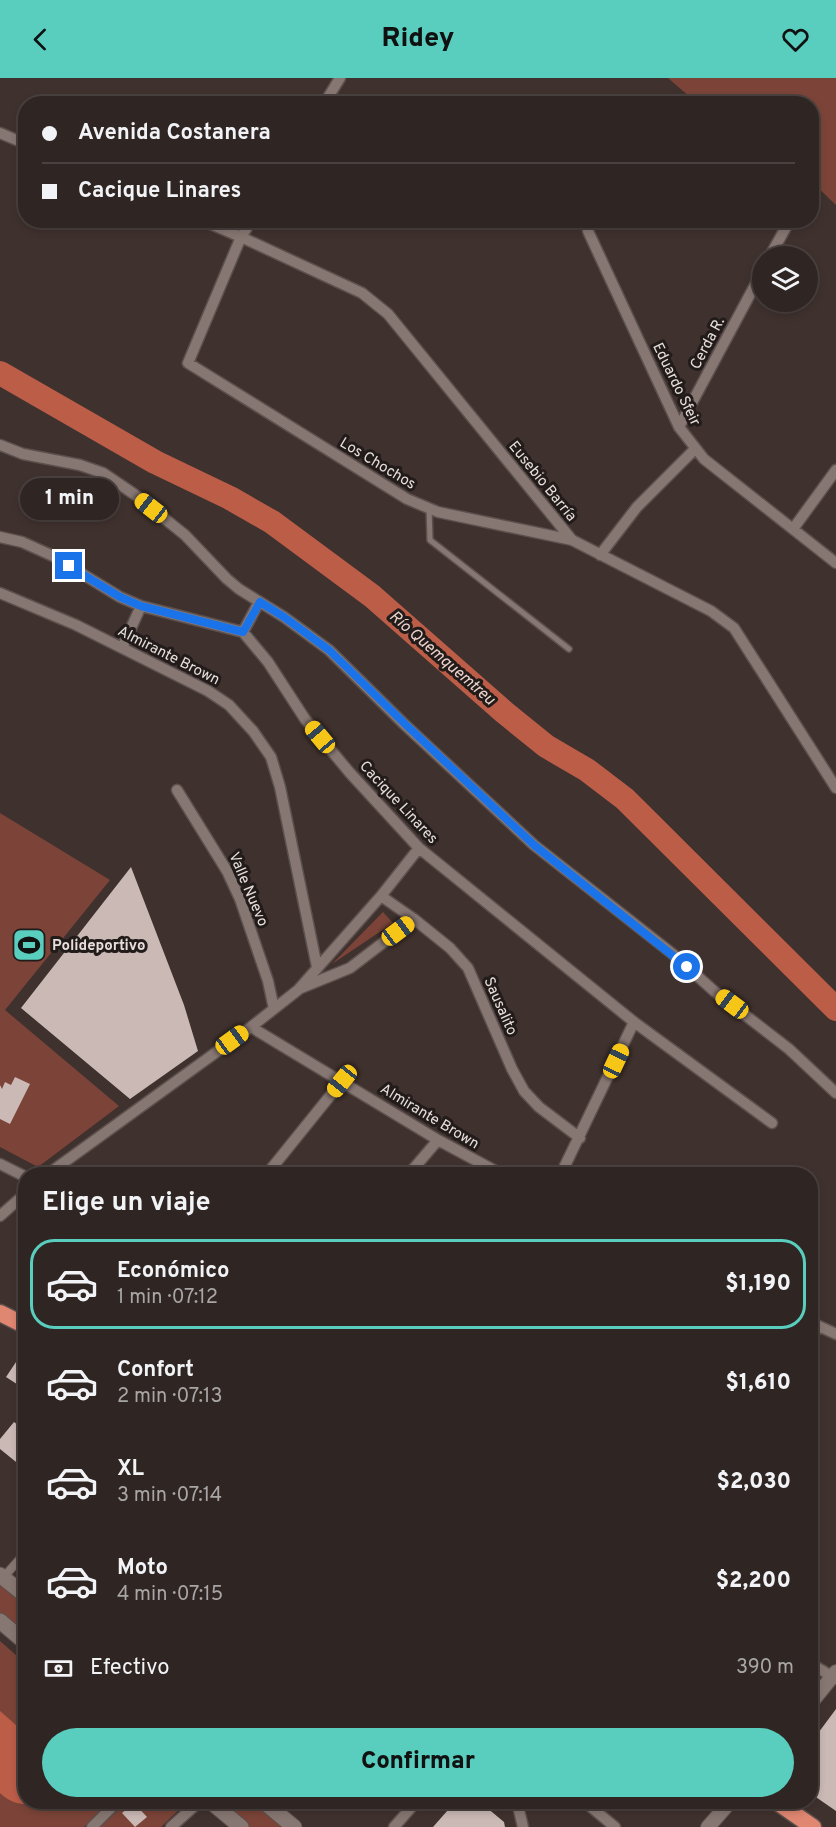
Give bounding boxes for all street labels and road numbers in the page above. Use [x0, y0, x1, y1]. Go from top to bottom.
street label: Cerda R. [687, 314, 730, 373]
street label: Eduardo Sfeir [647, 340, 704, 429]
street label: Los Chochos [336, 434, 419, 494]
street label: Eusebio Barría [504, 438, 580, 526]
street label: Almirante Brown [114, 622, 223, 690]
street label: Cacique Linares [355, 758, 441, 849]
street label: Valle Nuevo [223, 850, 272, 930]
street label: Sausalito [478, 975, 521, 1039]
street label: Almirante Brown [376, 1080, 482, 1154]

